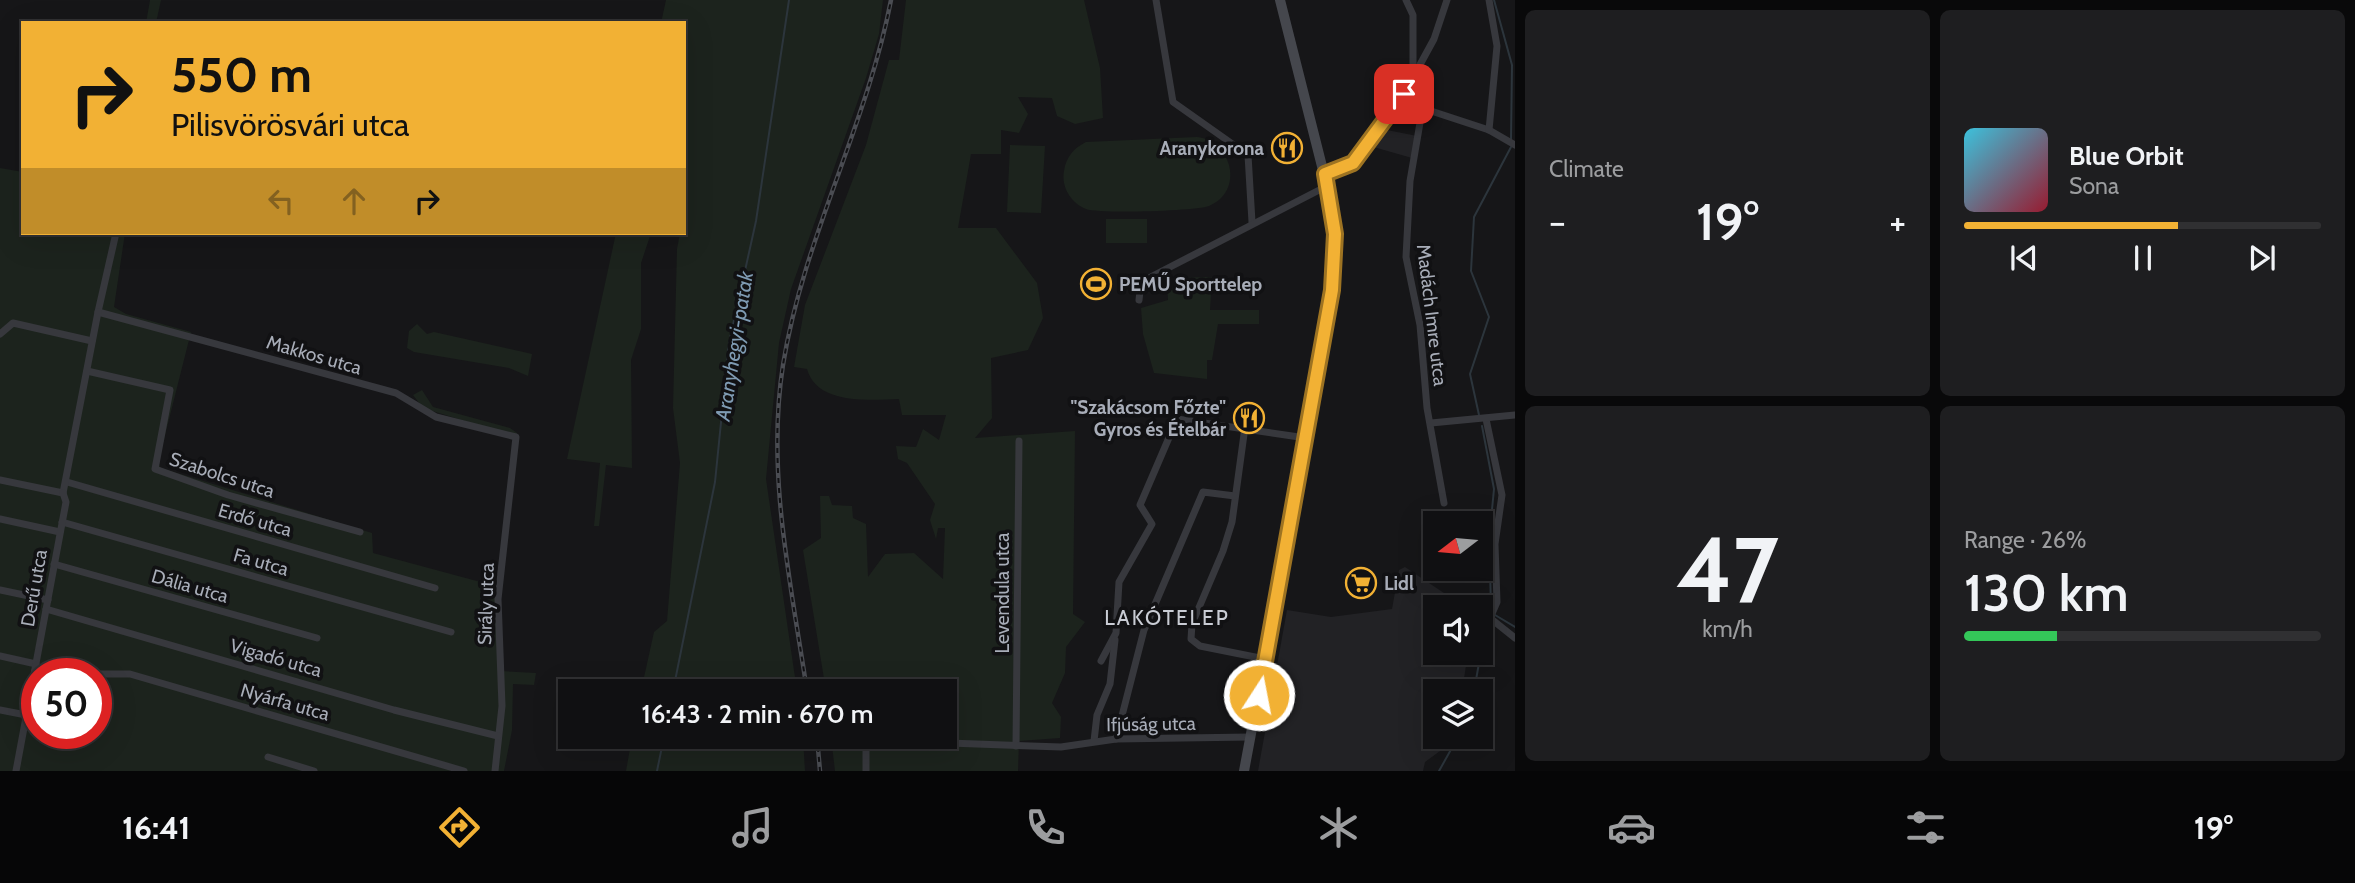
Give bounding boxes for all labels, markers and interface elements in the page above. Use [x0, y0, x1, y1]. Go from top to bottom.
text: 550 m [171, 45, 312, 104]
icon: right [56, 49, 147, 140]
pin [1374, 64, 1434, 124]
icon: arrive [1385, 75, 1423, 113]
text: Pilisvörösvári utca [171, 105, 409, 144]
restaurant icon: Aranykorona [1270, 131, 1304, 165]
place label: Aranykorona [1160, 137, 1265, 160]
text: Blue Orbit [2069, 140, 2184, 172]
text: Climate [1549, 155, 1624, 183]
text: Sona [2069, 172, 2119, 200]
icon: left [262, 182, 300, 220]
icon: ahead [335, 182, 373, 220]
icon: right [408, 182, 446, 220]
text: 19° [1696, 190, 1759, 253]
text: − [1549, 198, 1566, 245]
text: + [1889, 198, 1906, 245]
icon: previous [2005, 239, 2043, 277]
icon: pause [2124, 239, 2162, 277]
icon: next [2243, 239, 2281, 277]
street label: Madách Imre utca [1412, 243, 1452, 387]
sports icon: PEMŰ Sporttelep [1079, 267, 1113, 301]
water label: Aranyhegyi-patak [710, 268, 758, 424]
place label: PEMŰ Sporttelep [1119, 272, 1262, 296]
street label: Makkos utca [264, 330, 364, 380]
place label: "Szakácsom Főzte" Gyros és Ételbár [1071, 396, 1227, 441]
restaurant icon: "Szakácsom Főzte" Gyros és Ételbár [1232, 401, 1266, 435]
street label: Szabolcs utca [167, 447, 277, 503]
street label: Erdő utca [216, 499, 294, 541]
north arrow [1423, 511, 1493, 581]
map controls [1423, 511, 1493, 749]
text: 47 [1676, 514, 1779, 625]
text: Range · 26% [1964, 526, 2087, 554]
street label: Levendula utca [991, 533, 1014, 653]
street label: Fa utca [231, 543, 291, 581]
street label: Derű utca [16, 548, 52, 628]
text: 130 km [1964, 561, 2129, 624]
street label: Sirály utca [473, 562, 499, 646]
street label: Dália utca [149, 564, 231, 608]
supermarket icon: Lidl [1344, 566, 1378, 600]
place label: Lidl [1384, 572, 1414, 595]
button: sound [1423, 595, 1493, 665]
district label: LAKÓTELEP [1104, 605, 1230, 630]
text: km/h [1702, 615, 1753, 643]
street label: Vigadó utca [227, 634, 325, 682]
speed limit sign: 50 [21, 658, 112, 749]
position arrow [1222, 658, 1296, 732]
street label: Nyárfa utca [238, 678, 332, 726]
button: layers [1423, 679, 1493, 749]
text: 16:43 · 2 min · 670 m [642, 698, 873, 730]
street label: Ifjúság utca [1106, 712, 1196, 736]
icon: directions [435, 803, 484, 852]
icon: music [728, 803, 777, 852]
icon: phone [1021, 803, 1070, 852]
icon: climate [1314, 803, 1363, 852]
icon: car [1607, 803, 1656, 852]
icon: filters [1901, 803, 1950, 852]
text: 16:41 [122, 808, 190, 847]
text: 19° [2194, 808, 2233, 847]

